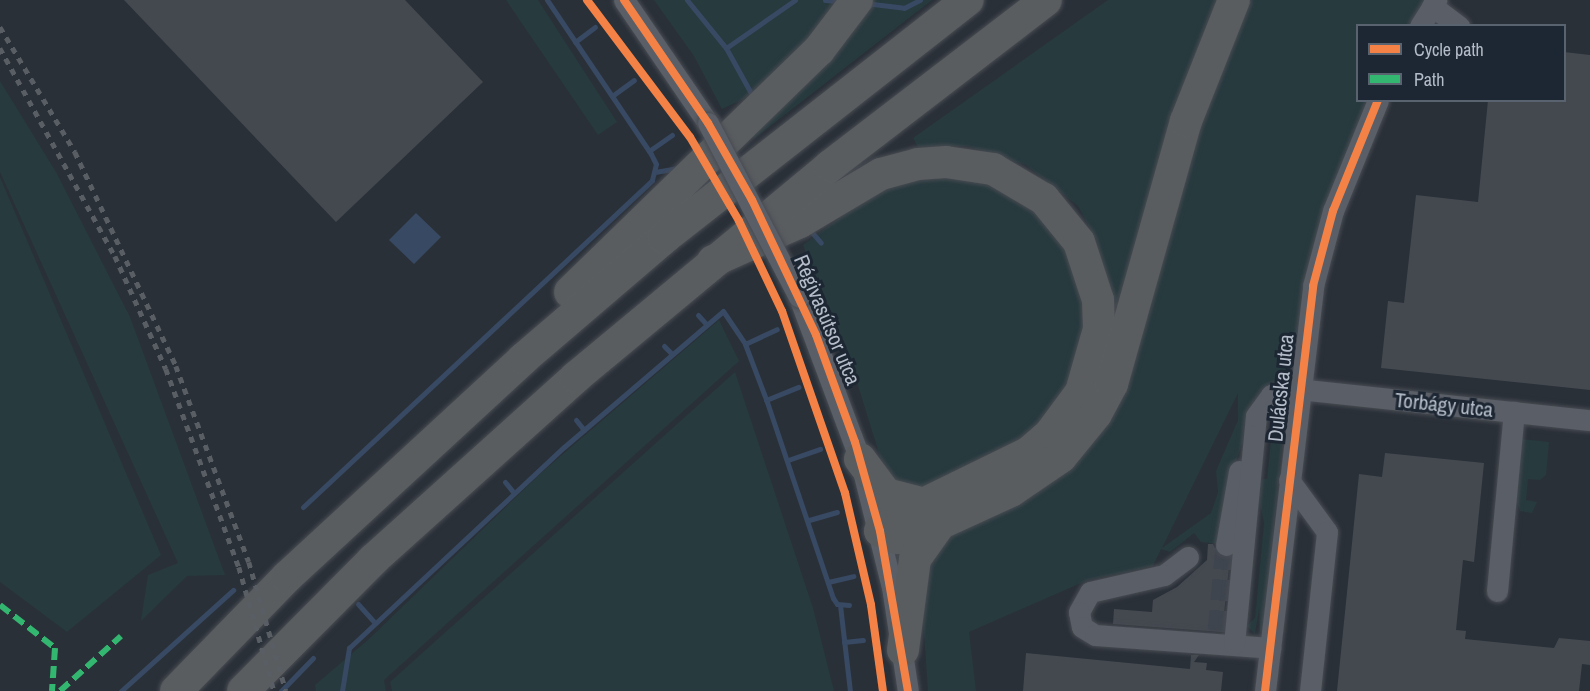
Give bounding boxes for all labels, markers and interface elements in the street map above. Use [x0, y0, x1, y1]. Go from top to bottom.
legend [1356, 24, 1566, 102]
text: Cycle path [1414, 37, 1484, 62]
text: Path [1414, 67, 1444, 92]
street label: Régivasútsor utca [788, 251, 866, 389]
street label: Dulácska utca [1263, 333, 1299, 443]
street label: Torbágy utca [1394, 387, 1494, 423]

